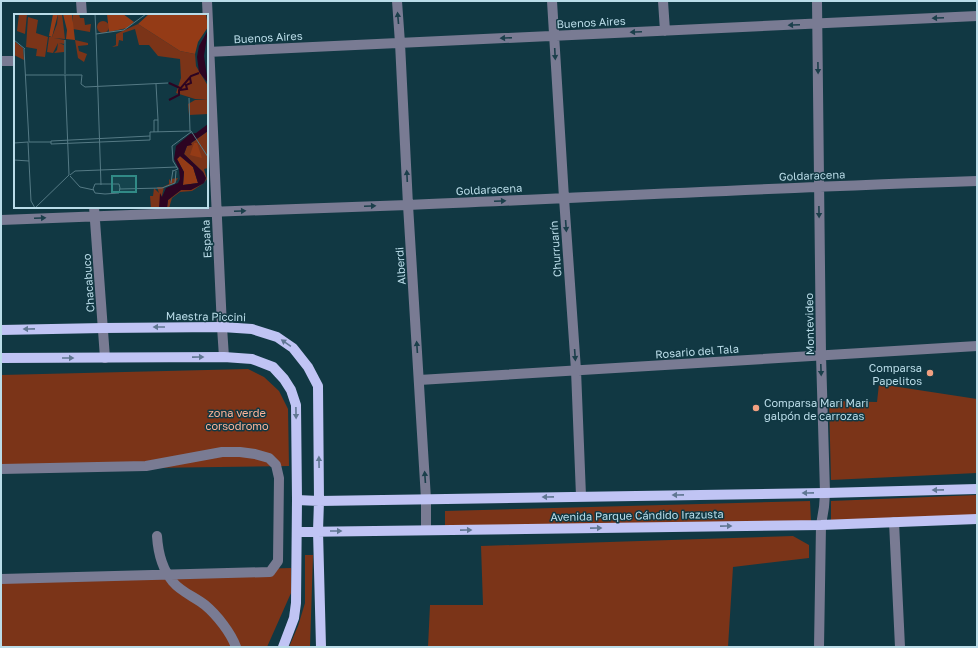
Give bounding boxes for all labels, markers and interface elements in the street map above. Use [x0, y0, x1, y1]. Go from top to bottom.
one-way arrow [395, 12, 402, 24]
inset map [14, 14, 208, 208]
street label: Buenos Aires [556, 14, 626, 30]
one-way arrow [931, 15, 944, 21]
one-way arrow [788, 21, 800, 28]
street label: Buenos Aires [233, 29, 303, 45]
one-way arrow [629, 29, 642, 35]
one-way arrow [499, 35, 512, 41]
one-way arrow [552, 48, 559, 60]
one-way arrow [814, 62, 821, 74]
street label: Goldaracena [779, 167, 845, 183]
one-way arrow [403, 170, 410, 182]
street label: Goldaracena [455, 181, 523, 197]
one-way arrow [494, 197, 506, 204]
one-way arrow [364, 203, 376, 210]
one-way arrow [816, 206, 823, 218]
one-way arrow [234, 208, 246, 215]
one-way arrow [34, 215, 47, 221]
street label: España [199, 219, 213, 259]
street label: Churruarín [547, 220, 563, 278]
one-way arrow [562, 220, 569, 232]
street label: Alberdi [392, 247, 408, 285]
street label: Chacabuco [79, 253, 97, 313]
street label: Montevideo [802, 292, 816, 355]
street label: Maestra Piccini [166, 309, 246, 323]
one-way arrow [152, 324, 165, 330]
one-way arrow [22, 326, 35, 332]
one-way arrow [281, 339, 291, 347]
one-way arrow [414, 340, 420, 353]
street label: Rosario del Tala [655, 342, 739, 360]
one-way arrow [571, 349, 578, 361]
one-way arrow [192, 354, 205, 360]
one-way arrow [62, 355, 75, 361]
place label: Comparsa Papelitos [869, 361, 922, 387]
one-way arrow [818, 364, 825, 376]
marker: Comparsa Papelitos [925, 368, 935, 378]
place label: Comparsa Mari Mari galpón de carrozas [764, 396, 869, 422]
marker: Comparsa Mari Mari galpón de carrozas [751, 403, 761, 413]
park label: zona verde corsodromo [205, 406, 269, 432]
one-way arrow [293, 407, 299, 420]
one-way arrow [316, 455, 322, 468]
one-way arrow [422, 470, 428, 483]
one-way arrow [931, 487, 944, 493]
one-way arrow [801, 490, 814, 496]
one-way arrow [671, 492, 684, 498]
one-way arrow [541, 494, 554, 500]
street label: Avenida Parque Cándido Irazusta [550, 507, 724, 523]
one-way arrow [720, 523, 733, 529]
one-way arrow [590, 525, 603, 531]
one-way arrow [460, 527, 473, 533]
one-way arrow [330, 528, 343, 534]

